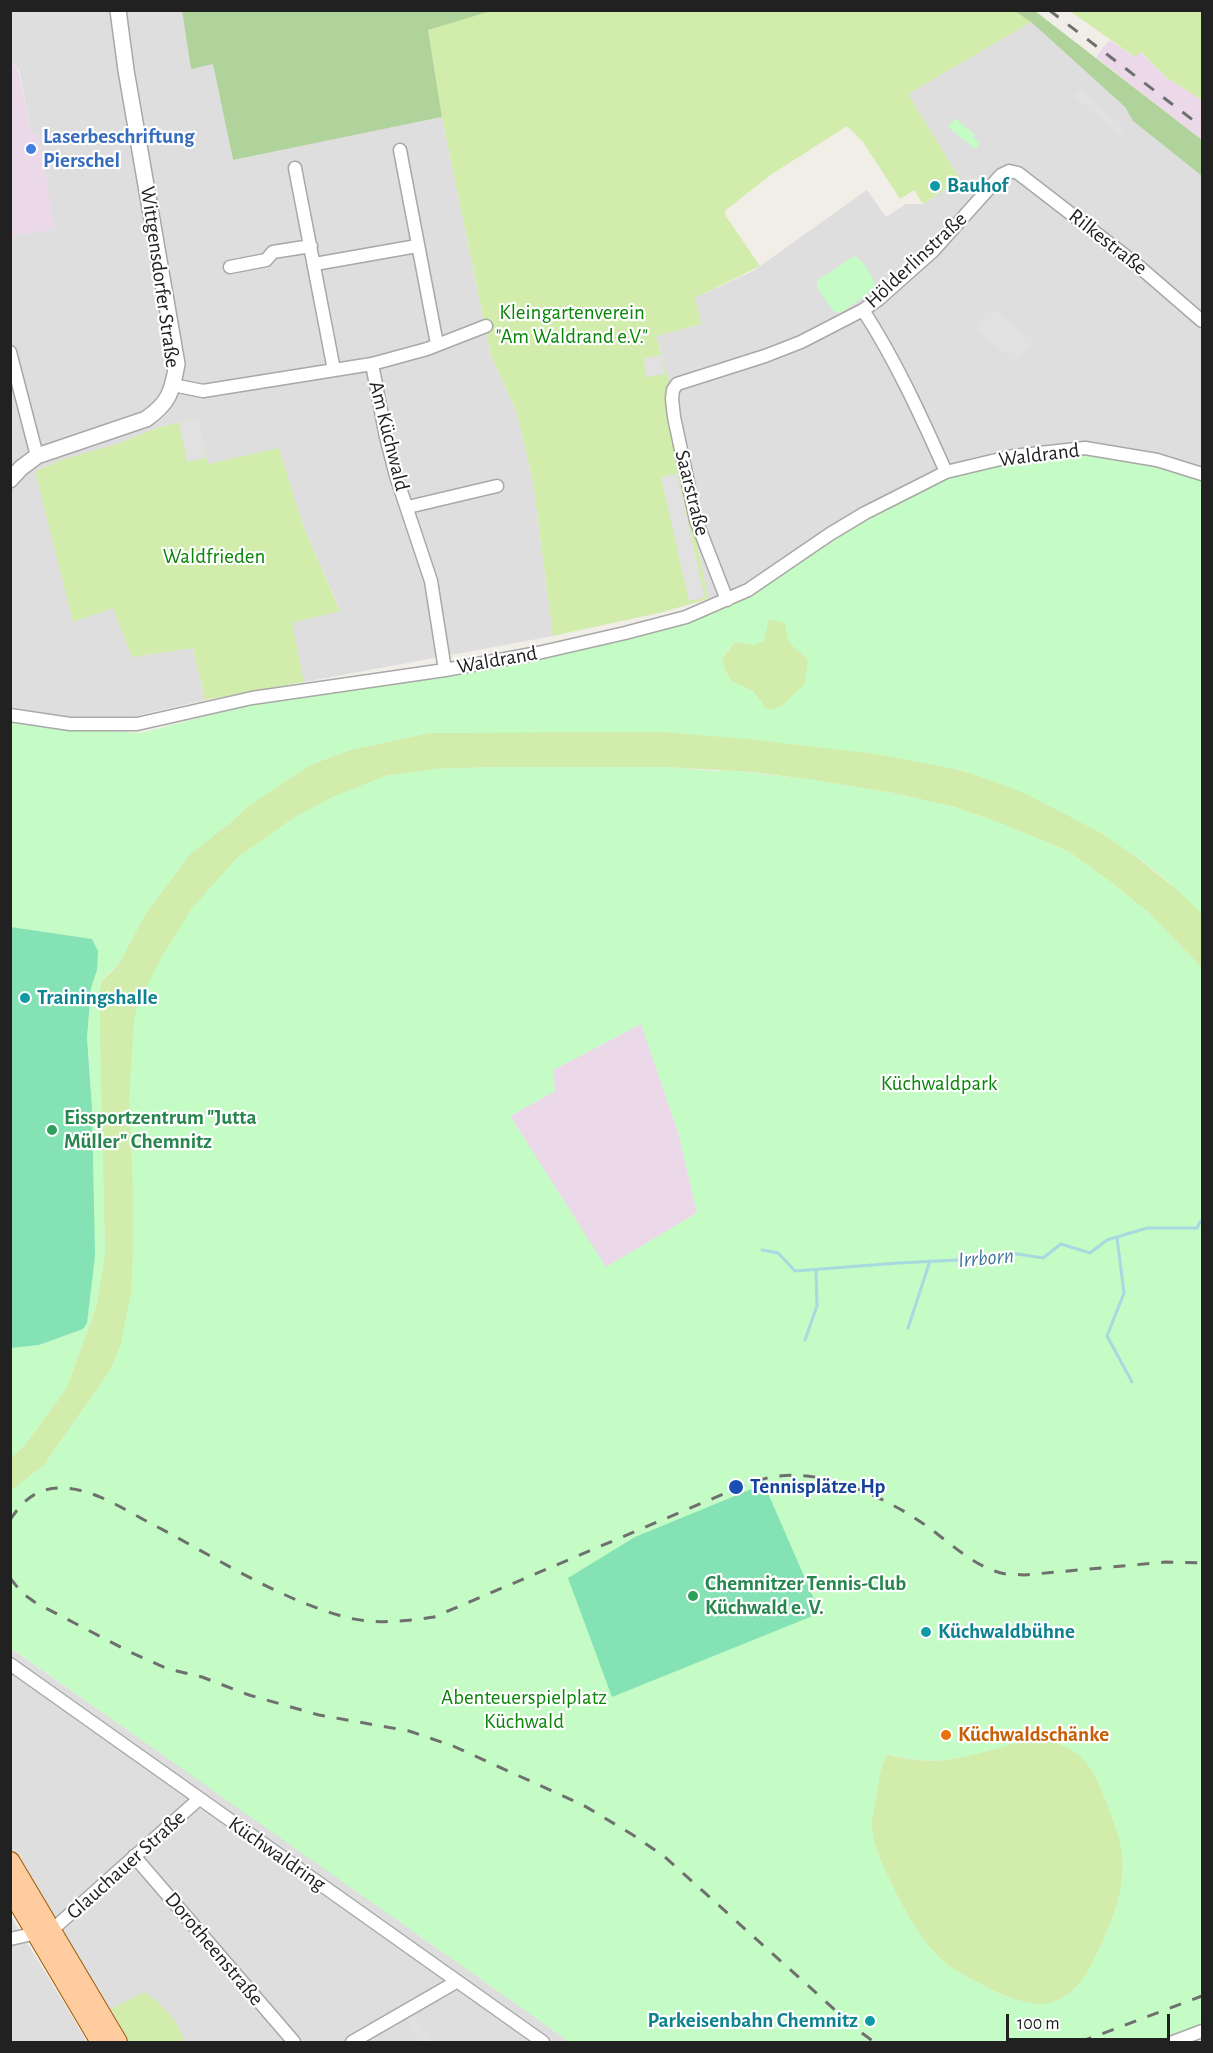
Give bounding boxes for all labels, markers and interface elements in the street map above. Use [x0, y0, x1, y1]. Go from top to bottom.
place label: Laserbeschriftung Pierschel [43, 124, 195, 174]
marker: Laserbeschriftung Pierschel [24, 142, 38, 156]
place label: Bauhof [947, 173, 1008, 199]
marker: Bauhof [928, 179, 942, 193]
street label: Wittgensdorfer Straße [135, 185, 185, 369]
street label: Rilkestraße [1064, 203, 1152, 281]
street label: Hölderlinstraße [860, 206, 972, 314]
park label: Kleingartenverein "Am Waldrand e.V." [496, 300, 648, 350]
street label: Am Küchwald [363, 379, 415, 493]
street label: Waldrand [997, 438, 1081, 472]
street label: Saarstraße [669, 447, 715, 539]
park label: Waldfrieden [163, 544, 265, 570]
street label: Waldrand [455, 641, 539, 679]
place label: Trainingshalle [37, 985, 158, 1011]
marker: Trainingshalle [18, 991, 32, 1005]
park label: Küchwaldpark [881, 1071, 997, 1097]
place label: Eissportzentrum "Jutta Müller" Chemnitz [64, 1105, 257, 1155]
marker: Eissportzentrum "Jutta Müller" Chemnitz [45, 1123, 59, 1137]
water label: Irrborn [957, 1242, 1015, 1274]
place label: Tennisplätze Hp [750, 1474, 885, 1500]
marker: Tennisplätze Hp [727, 1478, 745, 1496]
place label: Chemnitzer Tennis-Club Küchwald e. V. [705, 1571, 906, 1621]
marker: Chemnitzer Tennis-Club Küchwald e. V. [686, 1589, 700, 1603]
place label: Küchwaldbühne [938, 1619, 1075, 1645]
marker: Küchwaldbühne [919, 1625, 933, 1639]
park label: Abenteuerspielplatz Küchwald [441, 1685, 607, 1735]
place label: Küchwaldschänke [958, 1722, 1109, 1748]
marker: Küchwaldschänke [939, 1728, 953, 1742]
street label: Glauchauer Straße [61, 1805, 191, 1925]
street label: Küchwaldring [224, 1811, 330, 1897]
street label: Dorotheenstraße [159, 1887, 269, 2011]
scale bar [1009, 2002, 1172, 2040]
place label: Parkeisenbahn Chemnitz [647, 2008, 858, 2034]
marker: Parkeisenbahn Chemnitz [863, 2014, 877, 2028]
text: 100 m [1017, 2015, 1060, 2033]

